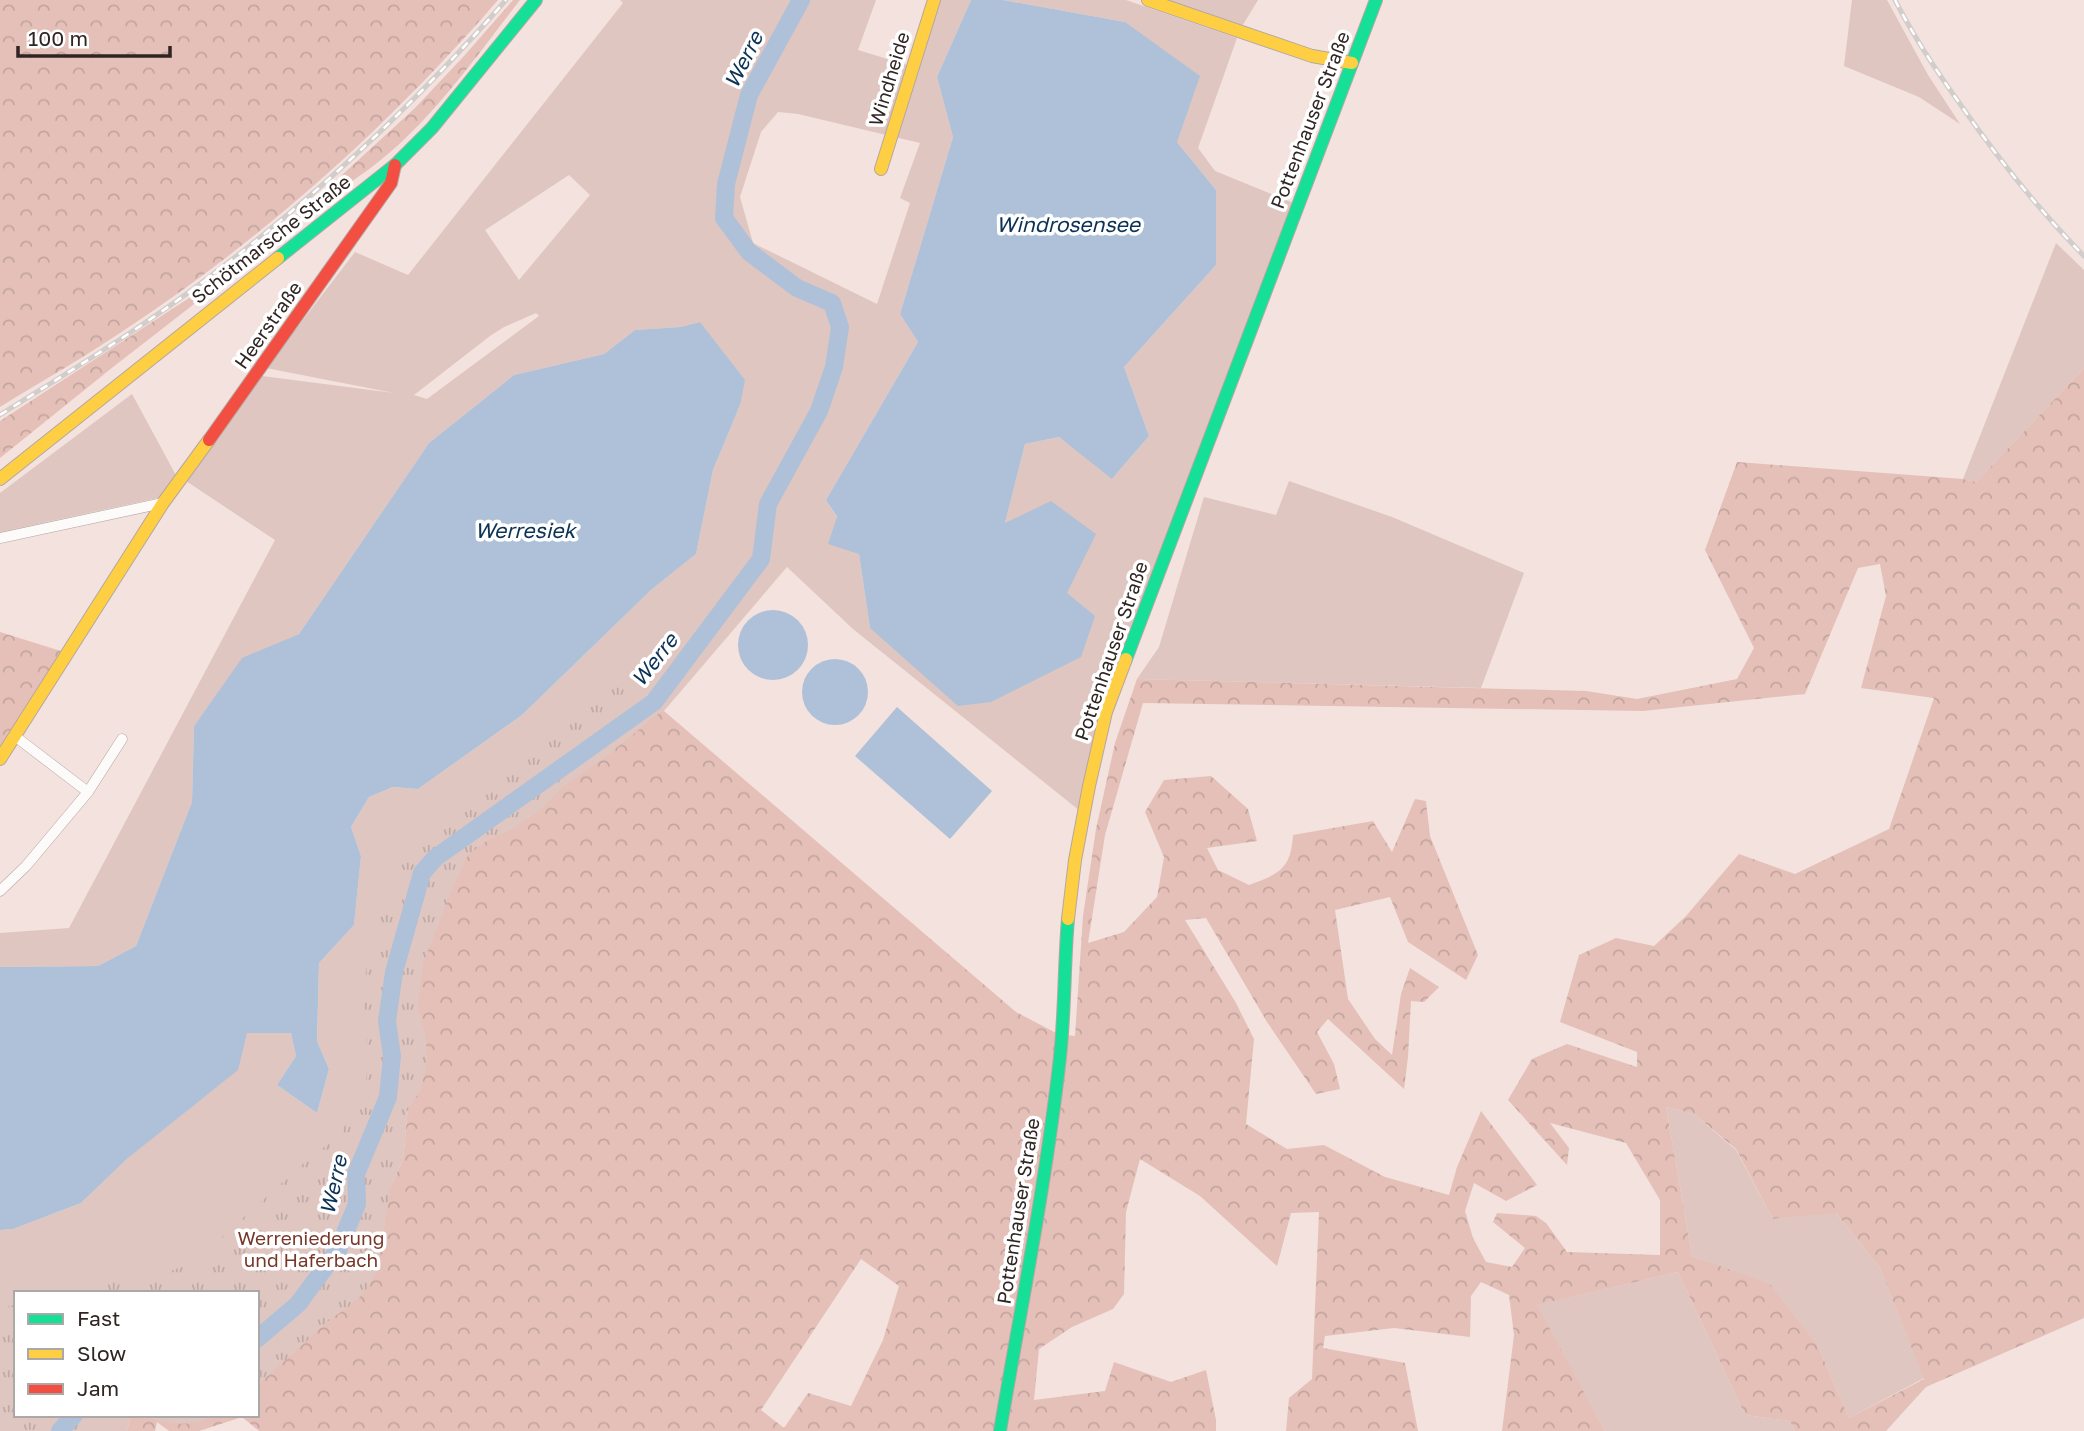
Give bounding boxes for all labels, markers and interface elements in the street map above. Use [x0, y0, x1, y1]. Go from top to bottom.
scale bar [18, 14, 170, 58]
text: 100 m [28, 25, 88, 51]
water label: Werre [718, 25, 769, 92]
street label: Pottenhauser Straße [1265, 28, 1354, 212]
street label: Windheide [863, 29, 914, 129]
street label: Schötmarsche Straße [187, 169, 355, 308]
water label: Windrosensee [996, 211, 1142, 237]
street label: Heerstraße [229, 277, 306, 373]
water label: Werresiek [475, 517, 577, 543]
street label: Pottenhauser Straße [1069, 558, 1152, 743]
water label: Werre [626, 626, 684, 691]
street label: Pottenhauser Straße [991, 1116, 1044, 1306]
water label: Werre [314, 1151, 353, 1217]
park label: Werreniederung und Haferbach [238, 1226, 384, 1271]
legend [14, 1291, 259, 1417]
text: Fast [77, 1305, 120, 1331]
text: Slow [77, 1340, 126, 1366]
text: Jam [77, 1375, 119, 1401]

